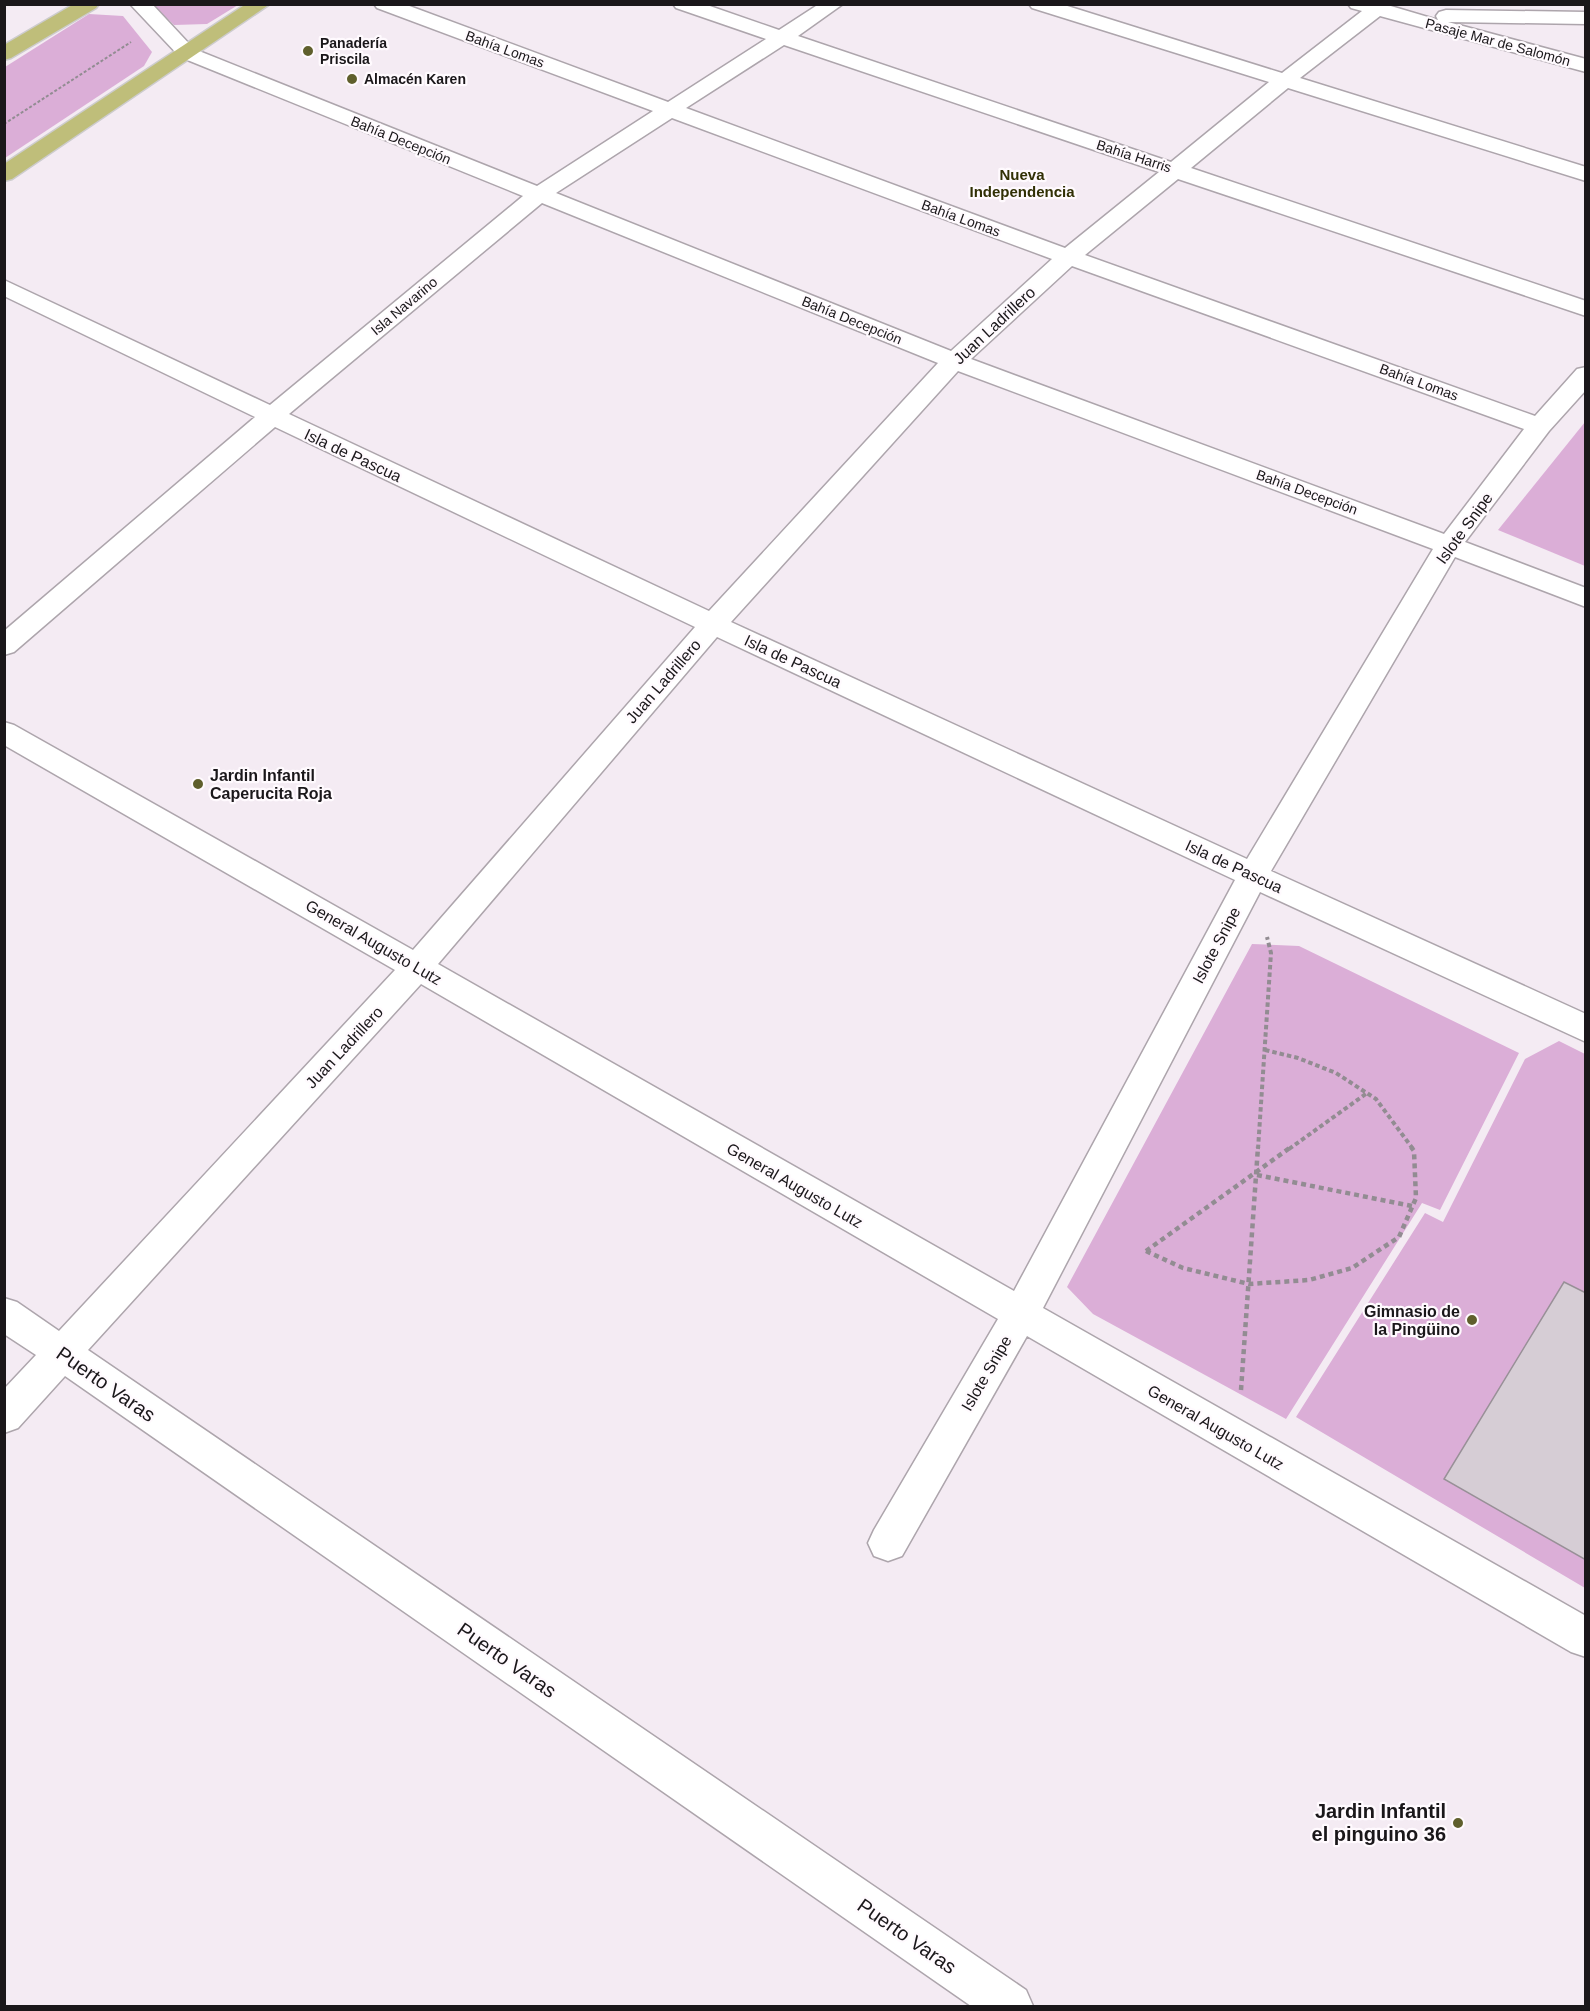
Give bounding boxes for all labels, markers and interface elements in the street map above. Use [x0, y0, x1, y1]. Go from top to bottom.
street label: Pasaje Mar de Salomón [1424, 15, 1572, 69]
street label: Bahía Lomas [464, 27, 546, 71]
place label: Panadería Priscila [320, 35, 387, 67]
marker: Panadería Priscila [301, 44, 315, 58]
place label: Almacén Karen [364, 71, 466, 87]
marker: Almacén Karen [345, 72, 359, 86]
street label: Bahía Decepción [349, 113, 453, 167]
street label: Bahía Harris [1095, 136, 1173, 176]
district label: Nueva Independencia [969, 166, 1075, 200]
street label: Bahía Lomas [920, 196, 1002, 240]
street label: Isla Navarino [368, 273, 441, 338]
street label: Juan Ladrillero [950, 283, 1039, 367]
street label: Bahía Decepción [800, 293, 904, 347]
street label: Bahía Lomas [1378, 360, 1460, 404]
street label: Isla de Pascua [302, 426, 404, 485]
street label: Bahía Decepción [1254, 466, 1360, 518]
street label: Islote Snipe [1433, 489, 1496, 567]
street label: Isla de Pascua [742, 632, 844, 691]
street label: Juan Ladrillero [623, 636, 704, 727]
place label: Jardin Infantil Caperucita Roja [210, 767, 332, 802]
marker: Jardin Infantil Caperucita Roja [191, 777, 205, 791]
street label: Isla de Pascua [1183, 837, 1285, 896]
street label: General Augusto Lutz [303, 897, 445, 988]
street label: Islote Snipe [1189, 904, 1244, 986]
street label: Juan Ladrillero [302, 1003, 386, 1092]
street label: General Augusto Lutz [724, 1140, 866, 1231]
place label: Gimnasio de la Pingüino [1364, 1303, 1460, 1338]
marker: Gimnasio de la Pingüino [1465, 1313, 1479, 1327]
street label: Islote Snipe [958, 1333, 1015, 1414]
street label: Puerto Varas [52, 1342, 160, 1426]
street label: General Augusto Lutz [1145, 1382, 1287, 1473]
street label: Puerto Varas [453, 1618, 561, 1702]
place label: Jardin Infantil el pinguino 36 [1312, 1800, 1446, 1845]
marker: Jardin Infantil el pinguino 36 [1451, 1816, 1465, 1830]
street label: Puerto Varas [853, 1894, 961, 1978]

